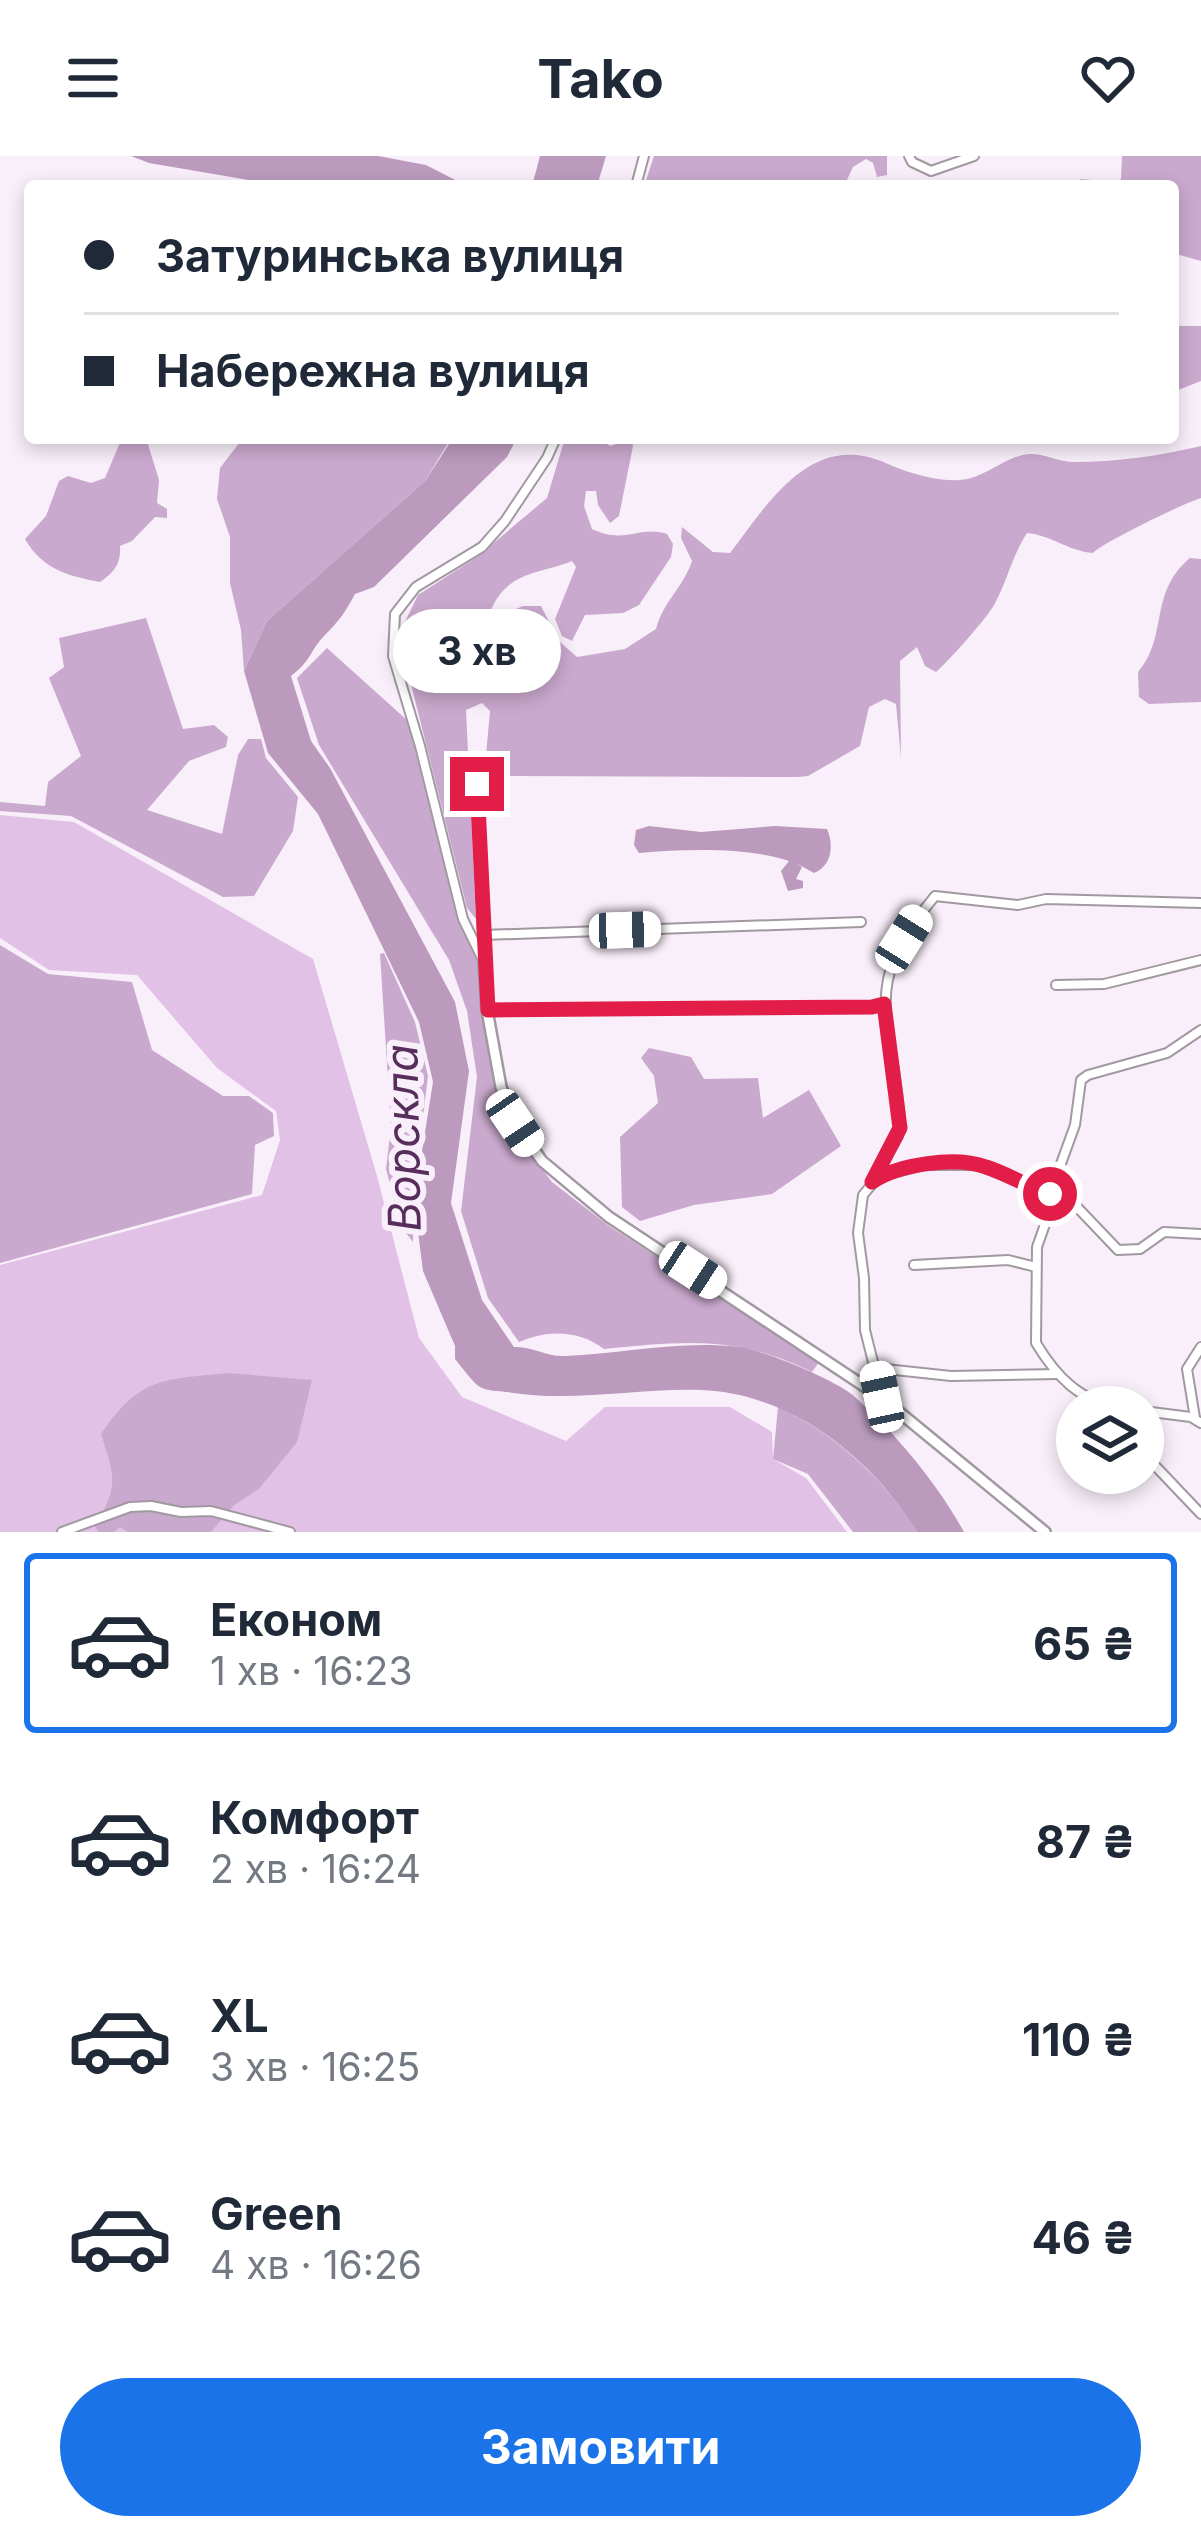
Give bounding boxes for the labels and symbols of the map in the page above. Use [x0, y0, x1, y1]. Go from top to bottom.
callout: 3 хв [393, 610, 561, 694]
route end [450, 757, 504, 811]
car [870, 899, 938, 979]
car [588, 911, 662, 949]
water label: Ворскла [373, 1044, 432, 1232]
car [480, 1083, 550, 1163]
route start [1023, 1167, 1077, 1221]
car [653, 1235, 733, 1305]
car [857, 1358, 907, 1436]

